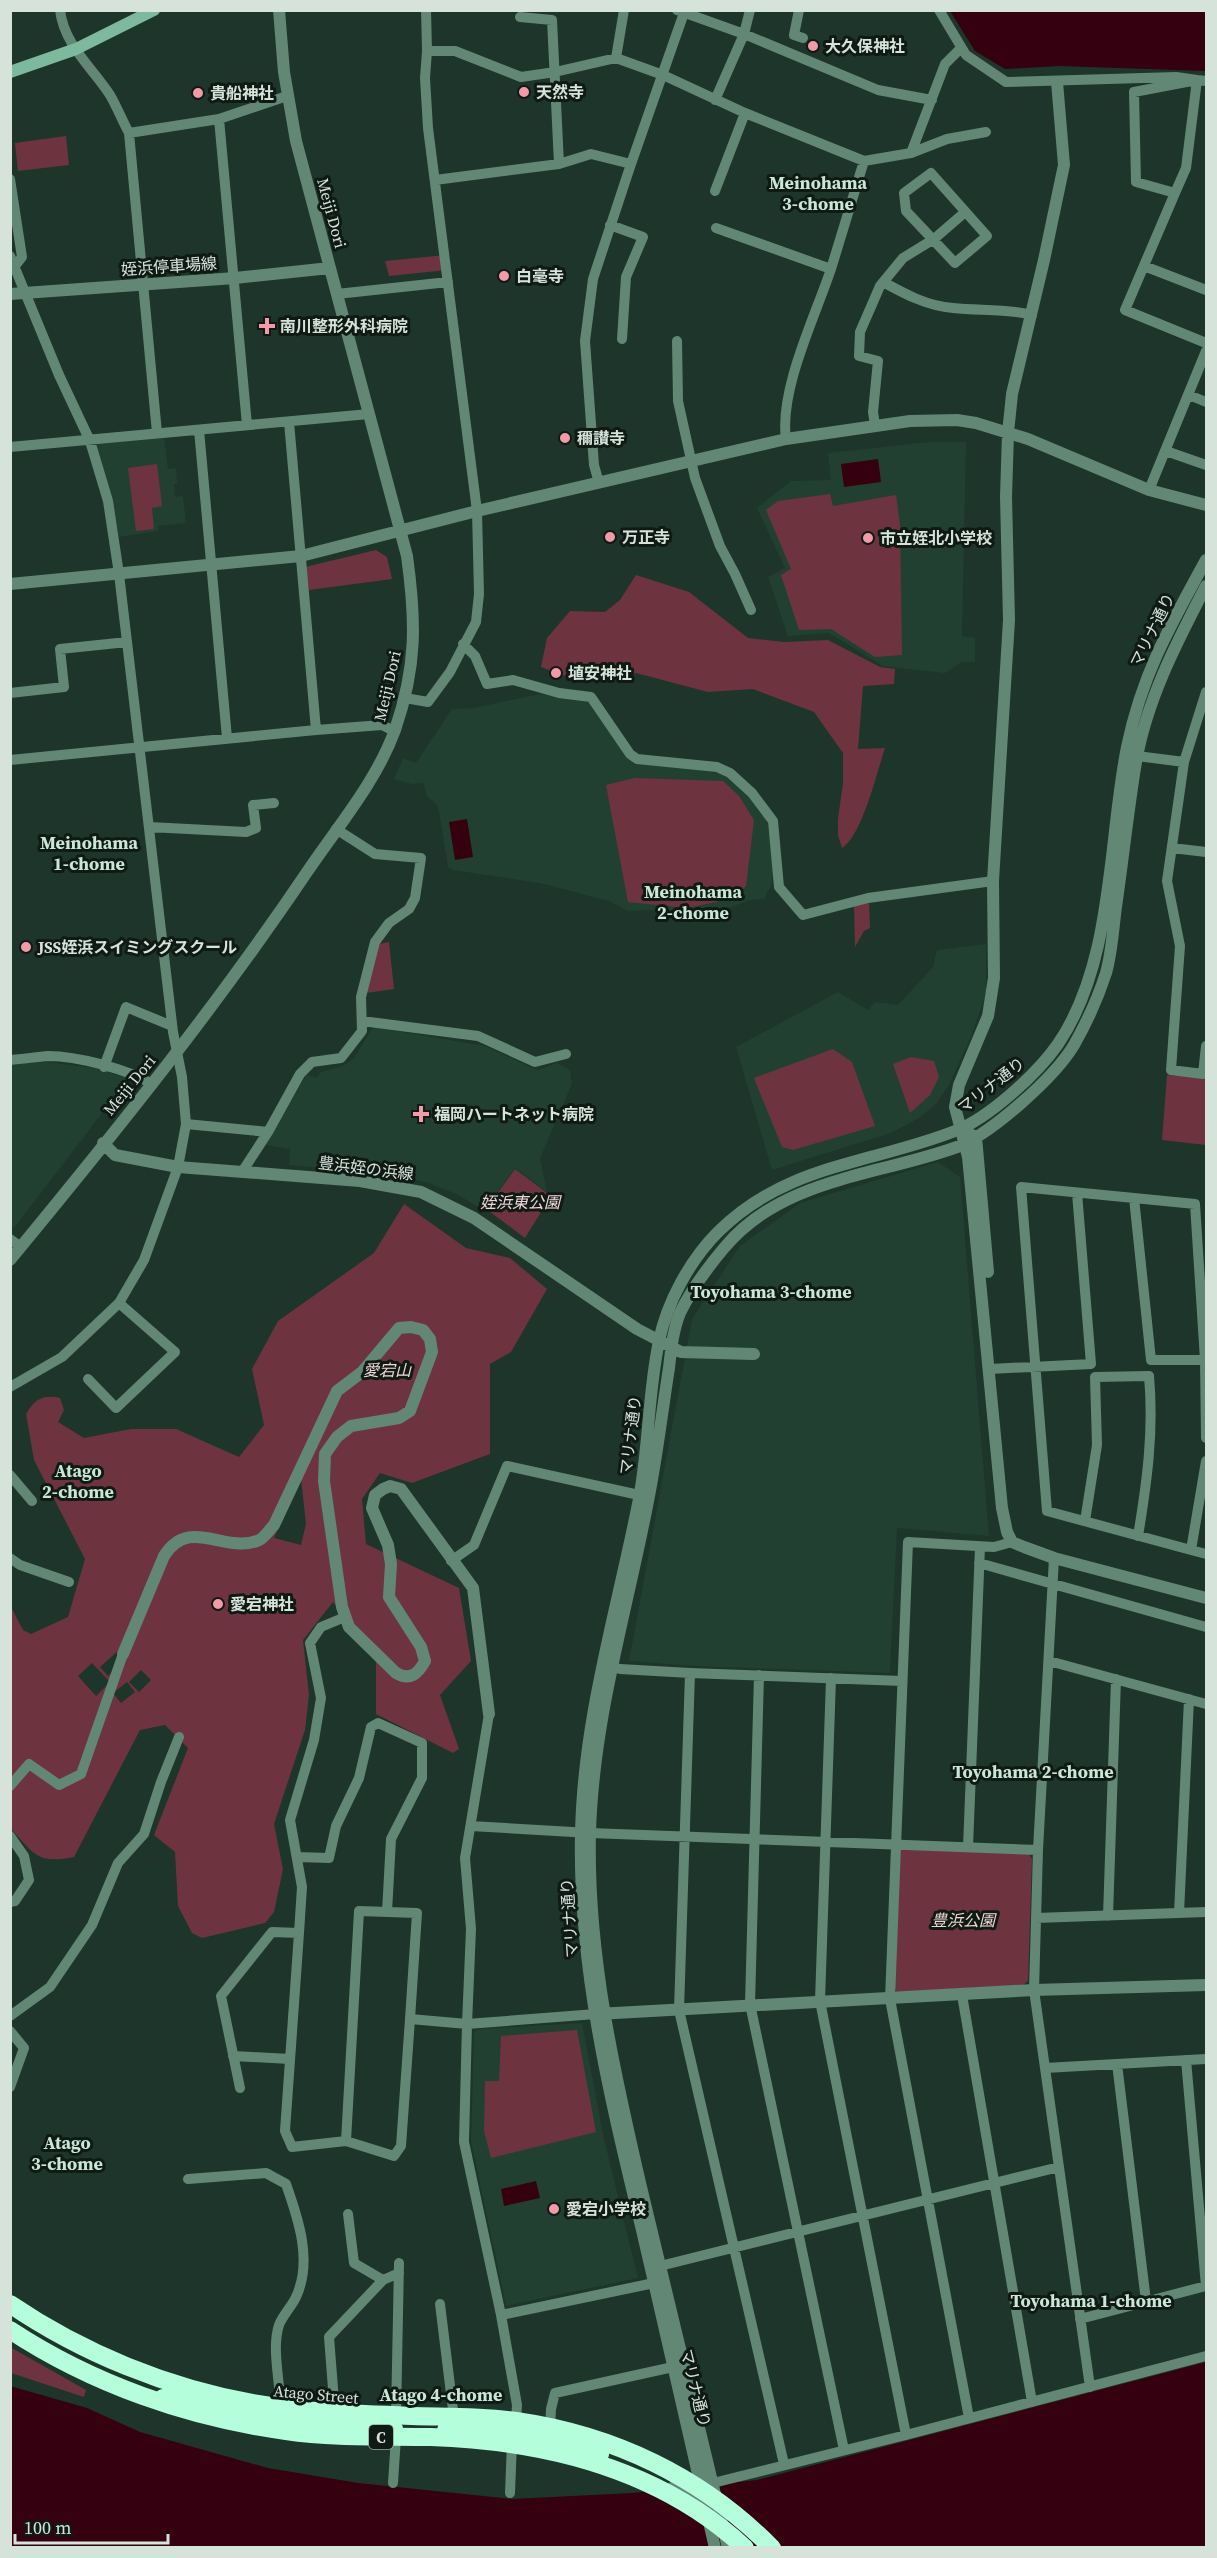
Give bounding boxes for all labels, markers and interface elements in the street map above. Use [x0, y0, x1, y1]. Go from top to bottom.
place label: 大久保神社 [825, 35, 905, 57]
marker: 大久保神社 [806, 39, 820, 53]
place label: 天然寺 [536, 81, 584, 103]
place label: 貴船神社 [210, 82, 274, 104]
marker: 天然寺 [517, 85, 531, 99]
marker: 貴船神社 [191, 86, 205, 100]
district label: Meinohama 3-chome [769, 170, 868, 216]
street label: Meiji Dori [312, 176, 352, 251]
street label: 姪浜停車場線 [120, 252, 218, 280]
place label: 白毫寺 [516, 265, 564, 287]
marker: 白毫寺 [497, 269, 511, 283]
place label: 南川整形外科病院 [280, 315, 408, 337]
marker: 南川整形外科病院 [258, 317, 276, 335]
place label: 穪讃寺 [577, 427, 625, 449]
marker: 穪讃寺 [558, 431, 572, 445]
place label: 万正寺 [622, 526, 670, 548]
place label: 市立姪北小学校 [880, 527, 992, 549]
marker: 万正寺 [603, 530, 617, 544]
marker: 市立姪北小学校 [861, 531, 875, 545]
street label: マリナ通り [1125, 589, 1179, 671]
street label: Meiji Dori [368, 648, 406, 723]
place label: 埴安神社 [568, 662, 632, 684]
marker: 埴安神社 [549, 666, 563, 680]
district label: Meinohama 1-chome [40, 830, 139, 876]
district label: Meinohama 2-chome [644, 879, 743, 925]
place label: JSS姪浜スイミングスクール [37, 936, 237, 958]
marker: JSS姪浜スイミングスクール [19, 940, 33, 954]
street label: Meiji Dori [98, 1050, 160, 1120]
street label: マリナ通り [953, 1052, 1029, 1118]
place label: 福岡ハートネット病院 [434, 1103, 594, 1125]
marker: 福岡ハートネット病院 [412, 1105, 430, 1123]
street label: 豊浜姪の浜線 [317, 1151, 415, 1185]
park label: 姪浜東公園 [480, 1191, 562, 1213]
district label: Toyohama 3-chome [690, 1279, 852, 1304]
park label: 愛宕山 [363, 1359, 412, 1381]
street label: マリナ通り [614, 1394, 646, 1476]
district label: Atago 2-chome [42, 1458, 114, 1504]
place label: 愛宕神社 [230, 1593, 294, 1615]
marker: 愛宕神社 [211, 1597, 225, 1611]
district label: Toyohama 2-chome [952, 1759, 1114, 1784]
street label: マリナ通り [555, 1877, 583, 1959]
park label: 豊浜公園 [931, 1909, 997, 1931]
district label: Atago 3-chome [31, 2130, 103, 2176]
place label: 愛宕小学校 [566, 2198, 646, 2220]
marker: 愛宕小学校 [547, 2202, 561, 2216]
district label: Toyohama 1-chome [1010, 2288, 1172, 2313]
street label: マリナ通り [676, 2347, 716, 2429]
street label: Atago Street [272, 2379, 360, 2409]
district label: Atago 4-chome [380, 2382, 502, 2407]
road number: C [369, 2425, 393, 2449]
scale bar [15, 2507, 168, 2545]
text: 100 m [24, 2515, 71, 2540]

